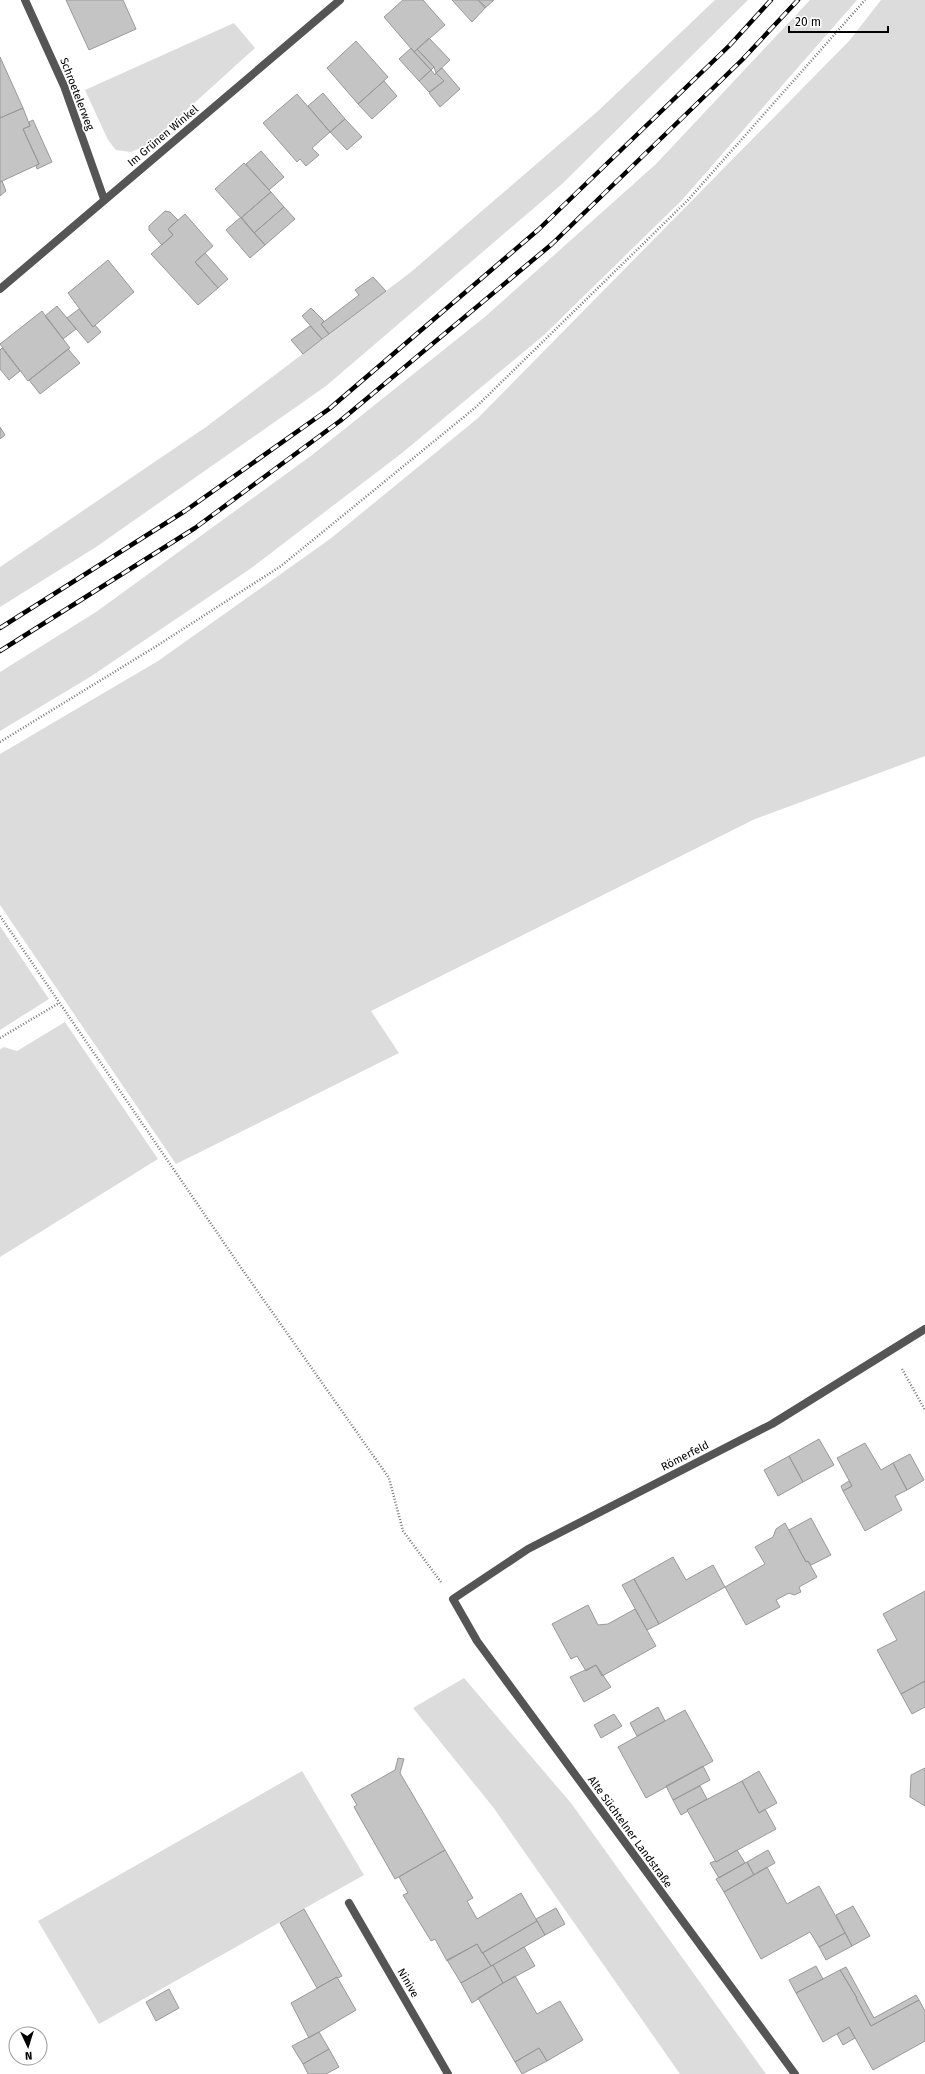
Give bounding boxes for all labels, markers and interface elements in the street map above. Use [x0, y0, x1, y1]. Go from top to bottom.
scale bar [789, 8, 888, 34]
text: 20 m [795, 15, 821, 29]
street label: Schroetelerweg [57, 56, 97, 132]
street label: Im Grünen Winkel [125, 103, 201, 169]
street label: Römerfeld [659, 1438, 711, 1474]
street label: Alte Süchtelner Landstraße [585, 1774, 675, 1890]
street label: Ninive [394, 1966, 422, 2000]
north arrow [8, 2026, 48, 2066]
text: N [25, 2049, 33, 2062]

